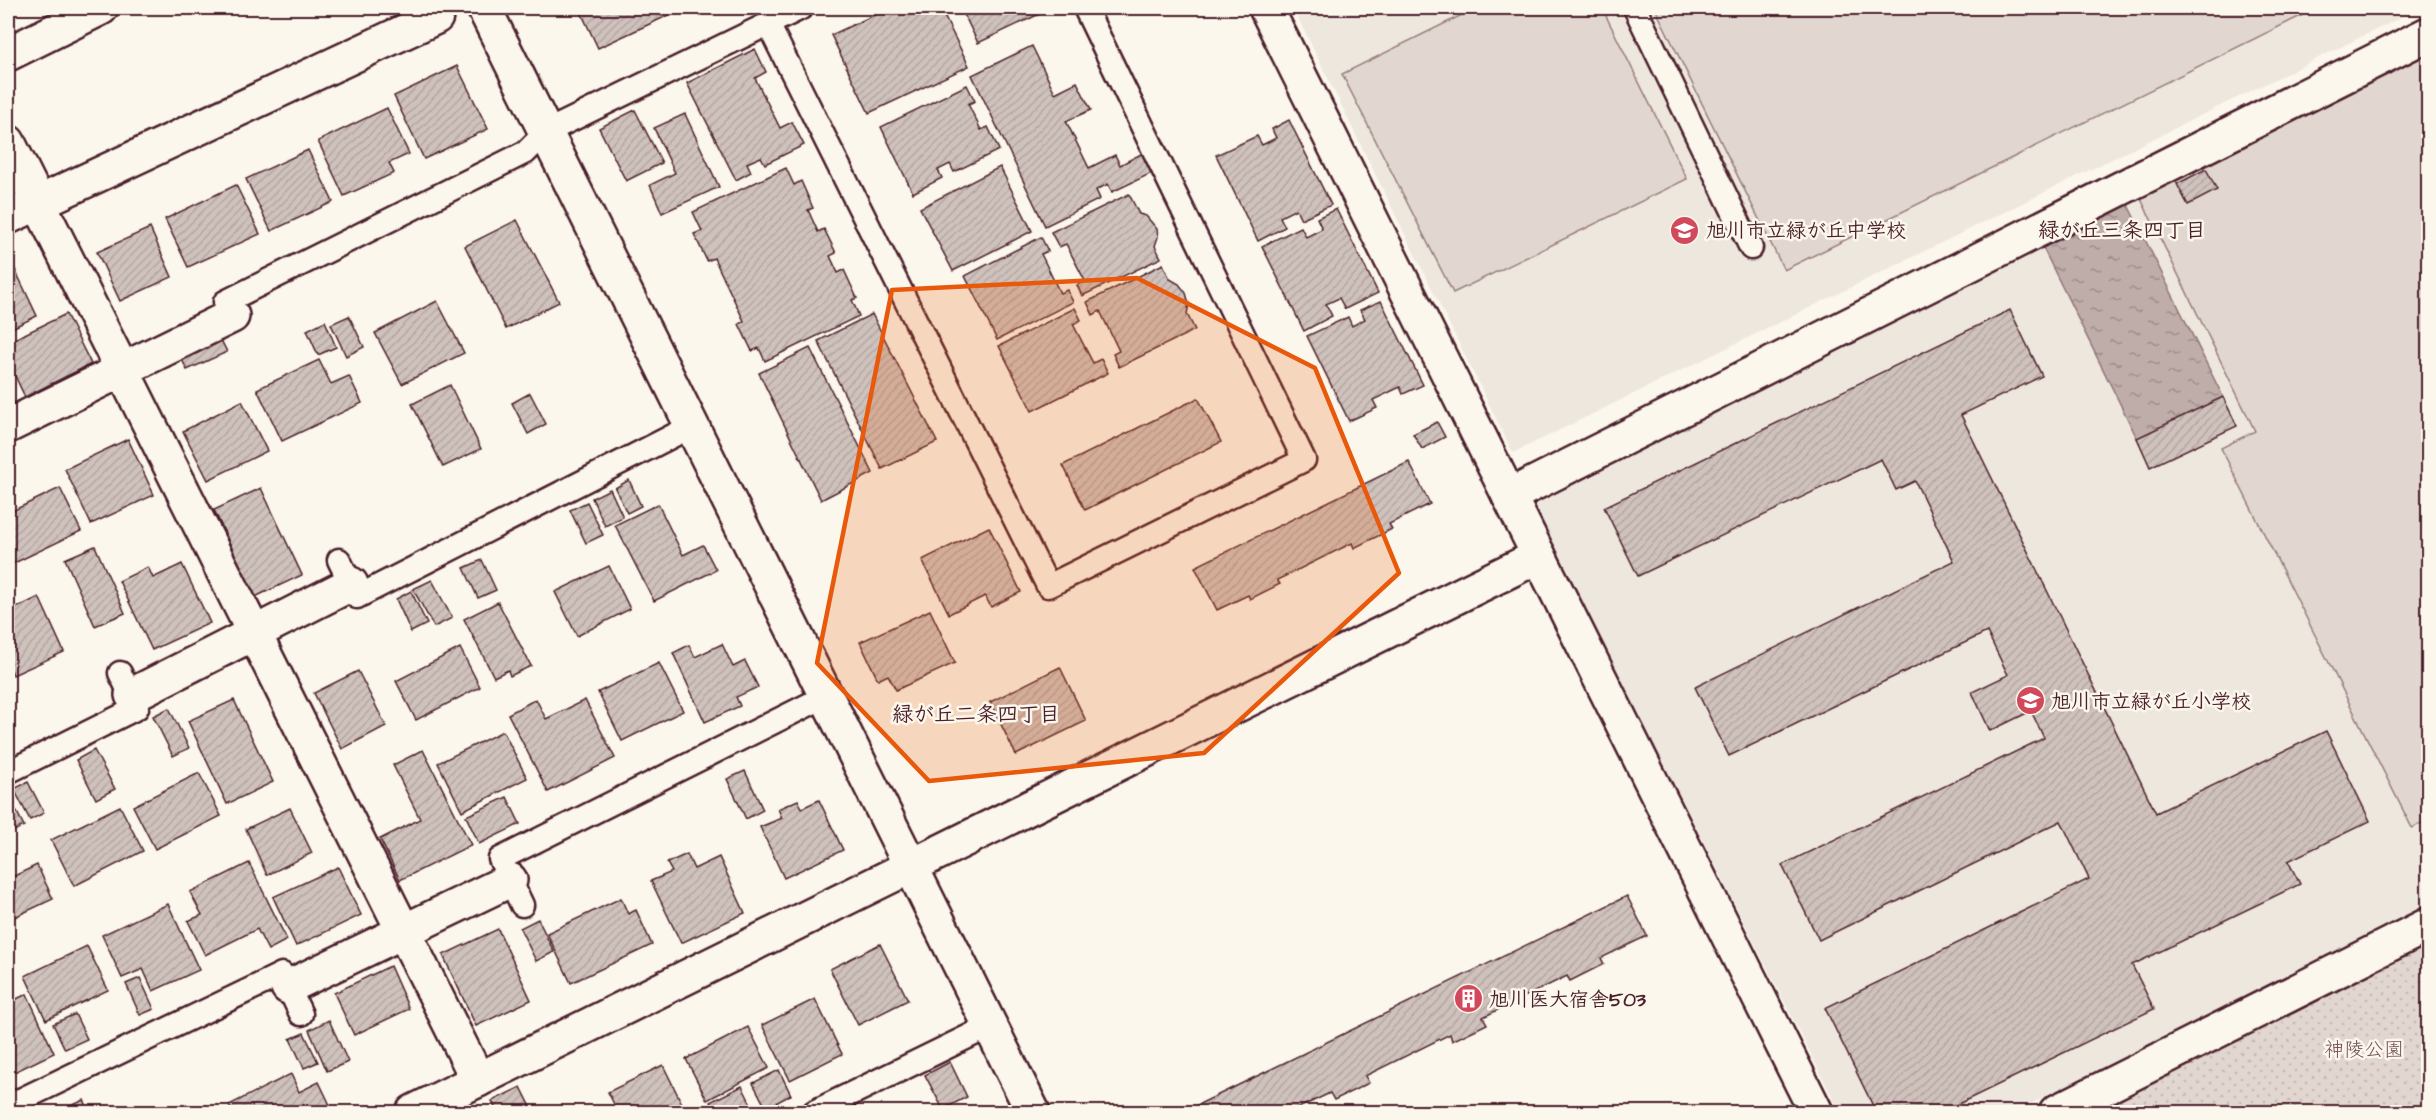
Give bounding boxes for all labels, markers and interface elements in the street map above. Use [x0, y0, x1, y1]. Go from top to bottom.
school or university icon: 旭川市立緑が丘中学校 [1669, 214, 1701, 246]
district label: 緑が丘三条四丁目 [2038, 216, 2206, 245]
place label: 旭川市立緑が丘中学校 [1706, 217, 1906, 245]
school or university icon: 旭川市立緑が丘小学校 [2014, 685, 2046, 717]
place label: 旭川市立緑が丘小学校 [2051, 688, 2251, 716]
district label: 緑が丘二条四丁目 [892, 700, 1060, 729]
building icon: 旭川医大宿舎503 [1452, 983, 1484, 1015]
place label: 旭川医大宿舎503 [1489, 986, 1647, 1014]
park label: 神陵公園 [2324, 1036, 2404, 1064]

